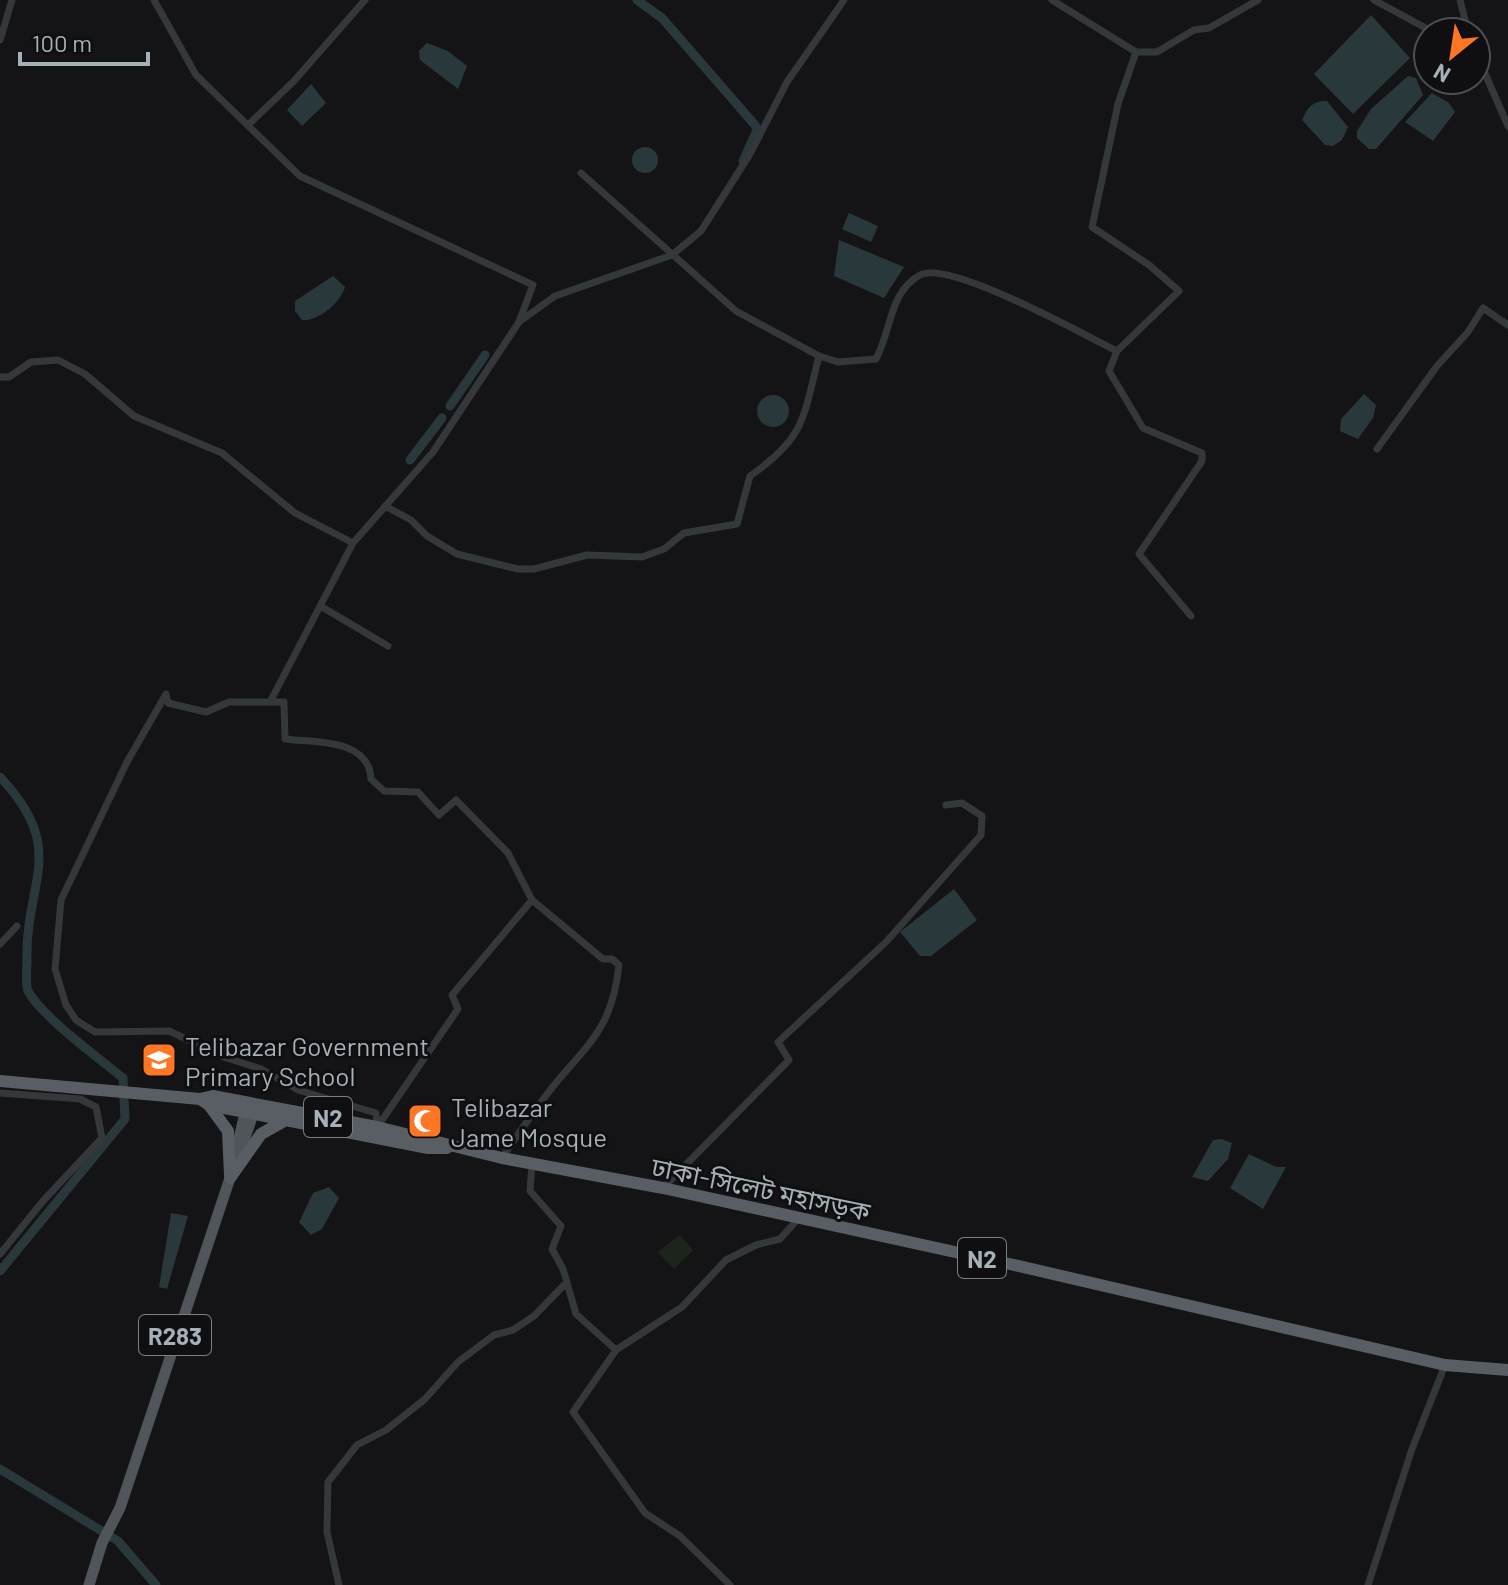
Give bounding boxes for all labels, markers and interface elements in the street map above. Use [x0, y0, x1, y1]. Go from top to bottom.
scale bar [20, 16, 148, 66]
north arrow [1412, 16, 1492, 96]
text: 100 m [32, 28, 92, 57]
text: N [1429, 59, 1454, 89]
place label: Telibazar Government Primary School [185, 1030, 429, 1091]
school or university icon: Telibazar Government Primary School [140, 1041, 178, 1079]
place label: Telibazar Jame Mosque [451, 1091, 607, 1152]
road number: N2 [304, 1097, 352, 1137]
mosque icon: Telibazar Jame Mosque [406, 1102, 444, 1140]
street label: ঢাকা-সিলেট মহাসড়ক [648, 1149, 874, 1227]
road number: N2 [958, 1238, 1006, 1278]
road number: R283 [139, 1315, 211, 1355]

